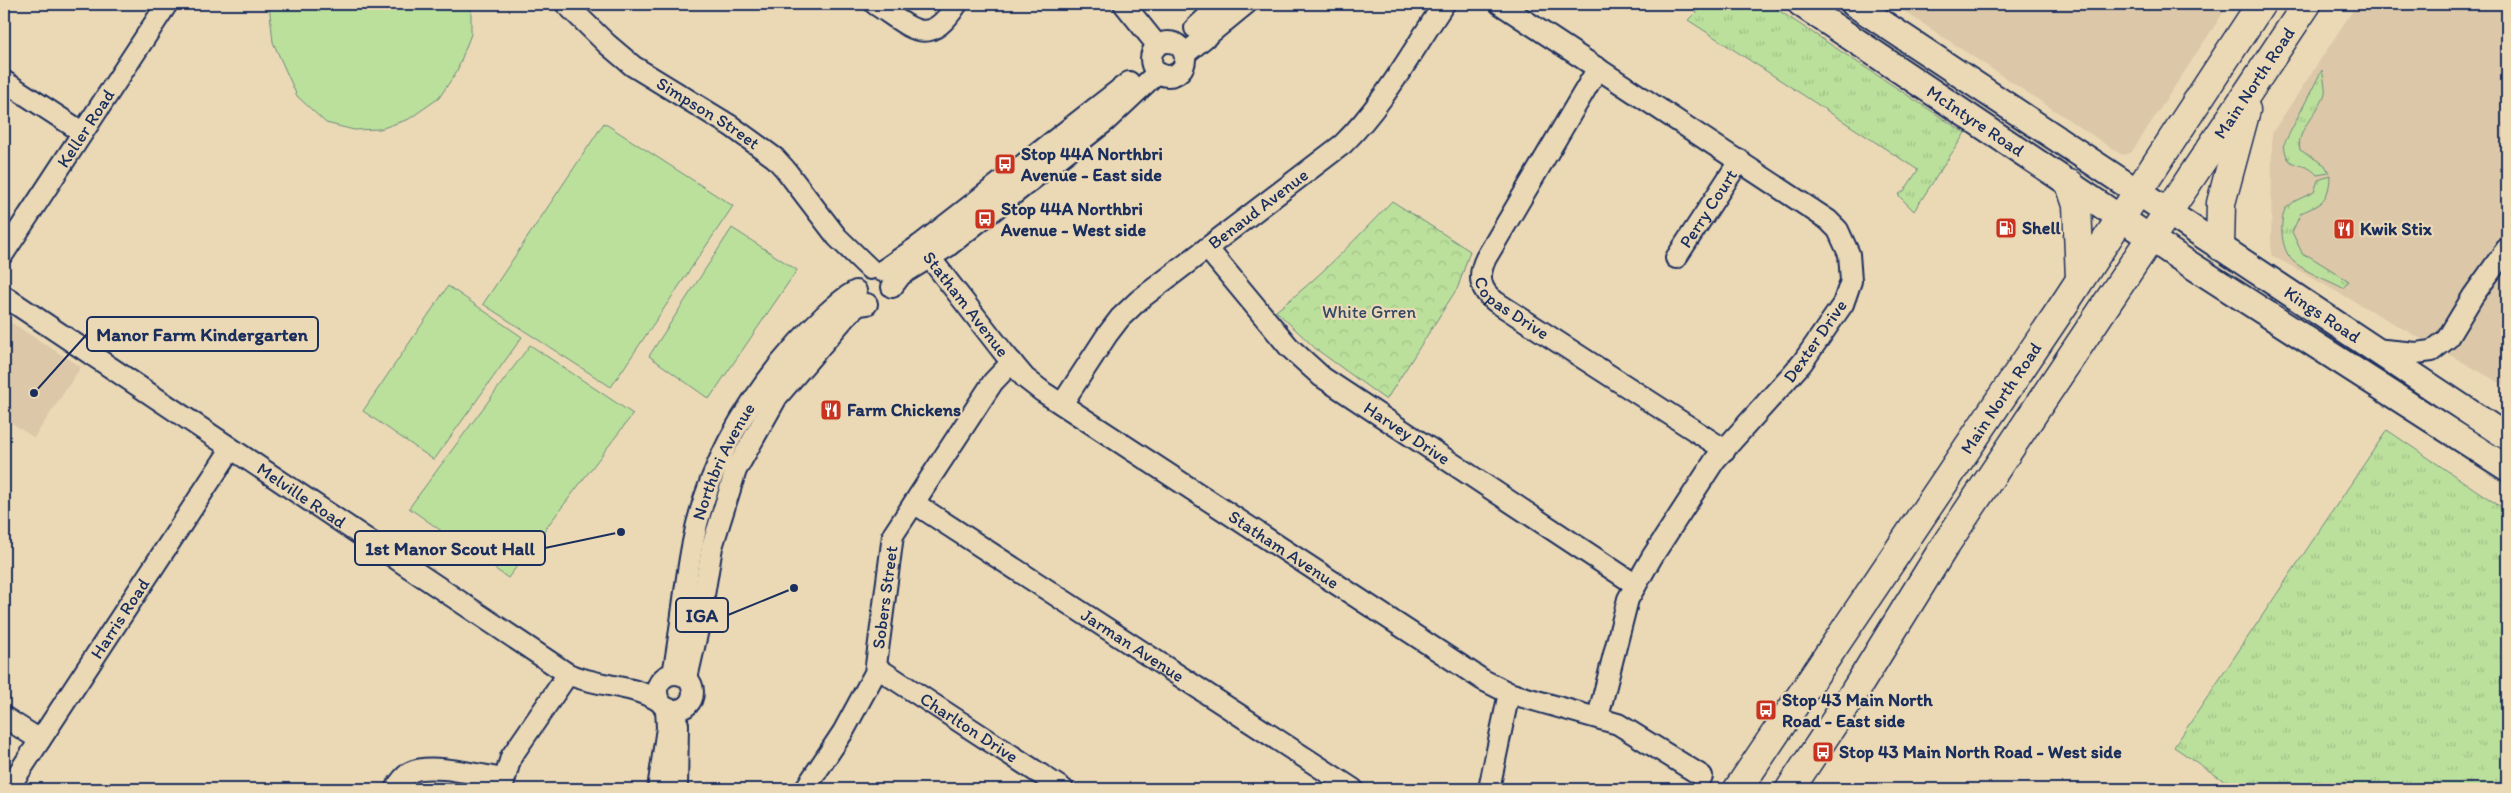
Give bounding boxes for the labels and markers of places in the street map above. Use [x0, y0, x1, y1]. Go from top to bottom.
place label: Stop 44A Northbri Avenue - East side [1020, 143, 1163, 186]
bus stop icon: Stop 44A Northbri Avenue - East side [993, 152, 1017, 176]
place label: Stop 44A Northbri Avenue - West side [1000, 198, 1146, 241]
bus stop icon: Stop 44A Northbri Avenue - West side [973, 207, 997, 231]
fuel station icon: Shell [1994, 216, 2018, 240]
place label: Shell [2022, 217, 2061, 239]
restaurant icon: Kwik Stix [2332, 217, 2356, 241]
place label: Kwik Stix [2360, 218, 2433, 240]
callout: Manor Farm Kindergarten [87, 317, 318, 351]
restaurant icon: Farm Chickens [819, 398, 843, 422]
place label: Farm Chickens [847, 399, 961, 421]
callout: 1st Manor Scout Hall [355, 531, 545, 565]
callout: IGA [676, 598, 728, 632]
place label: Stop 43 Main North Road - East side [1782, 689, 1933, 732]
bus stop icon: Stop 43 Main North Road - East side [1754, 698, 1778, 722]
bus stop icon: Stop 43 Main North Road - West side [1811, 740, 1835, 764]
place label: Stop 43 Main North Road - West side [1839, 741, 2122, 763]

